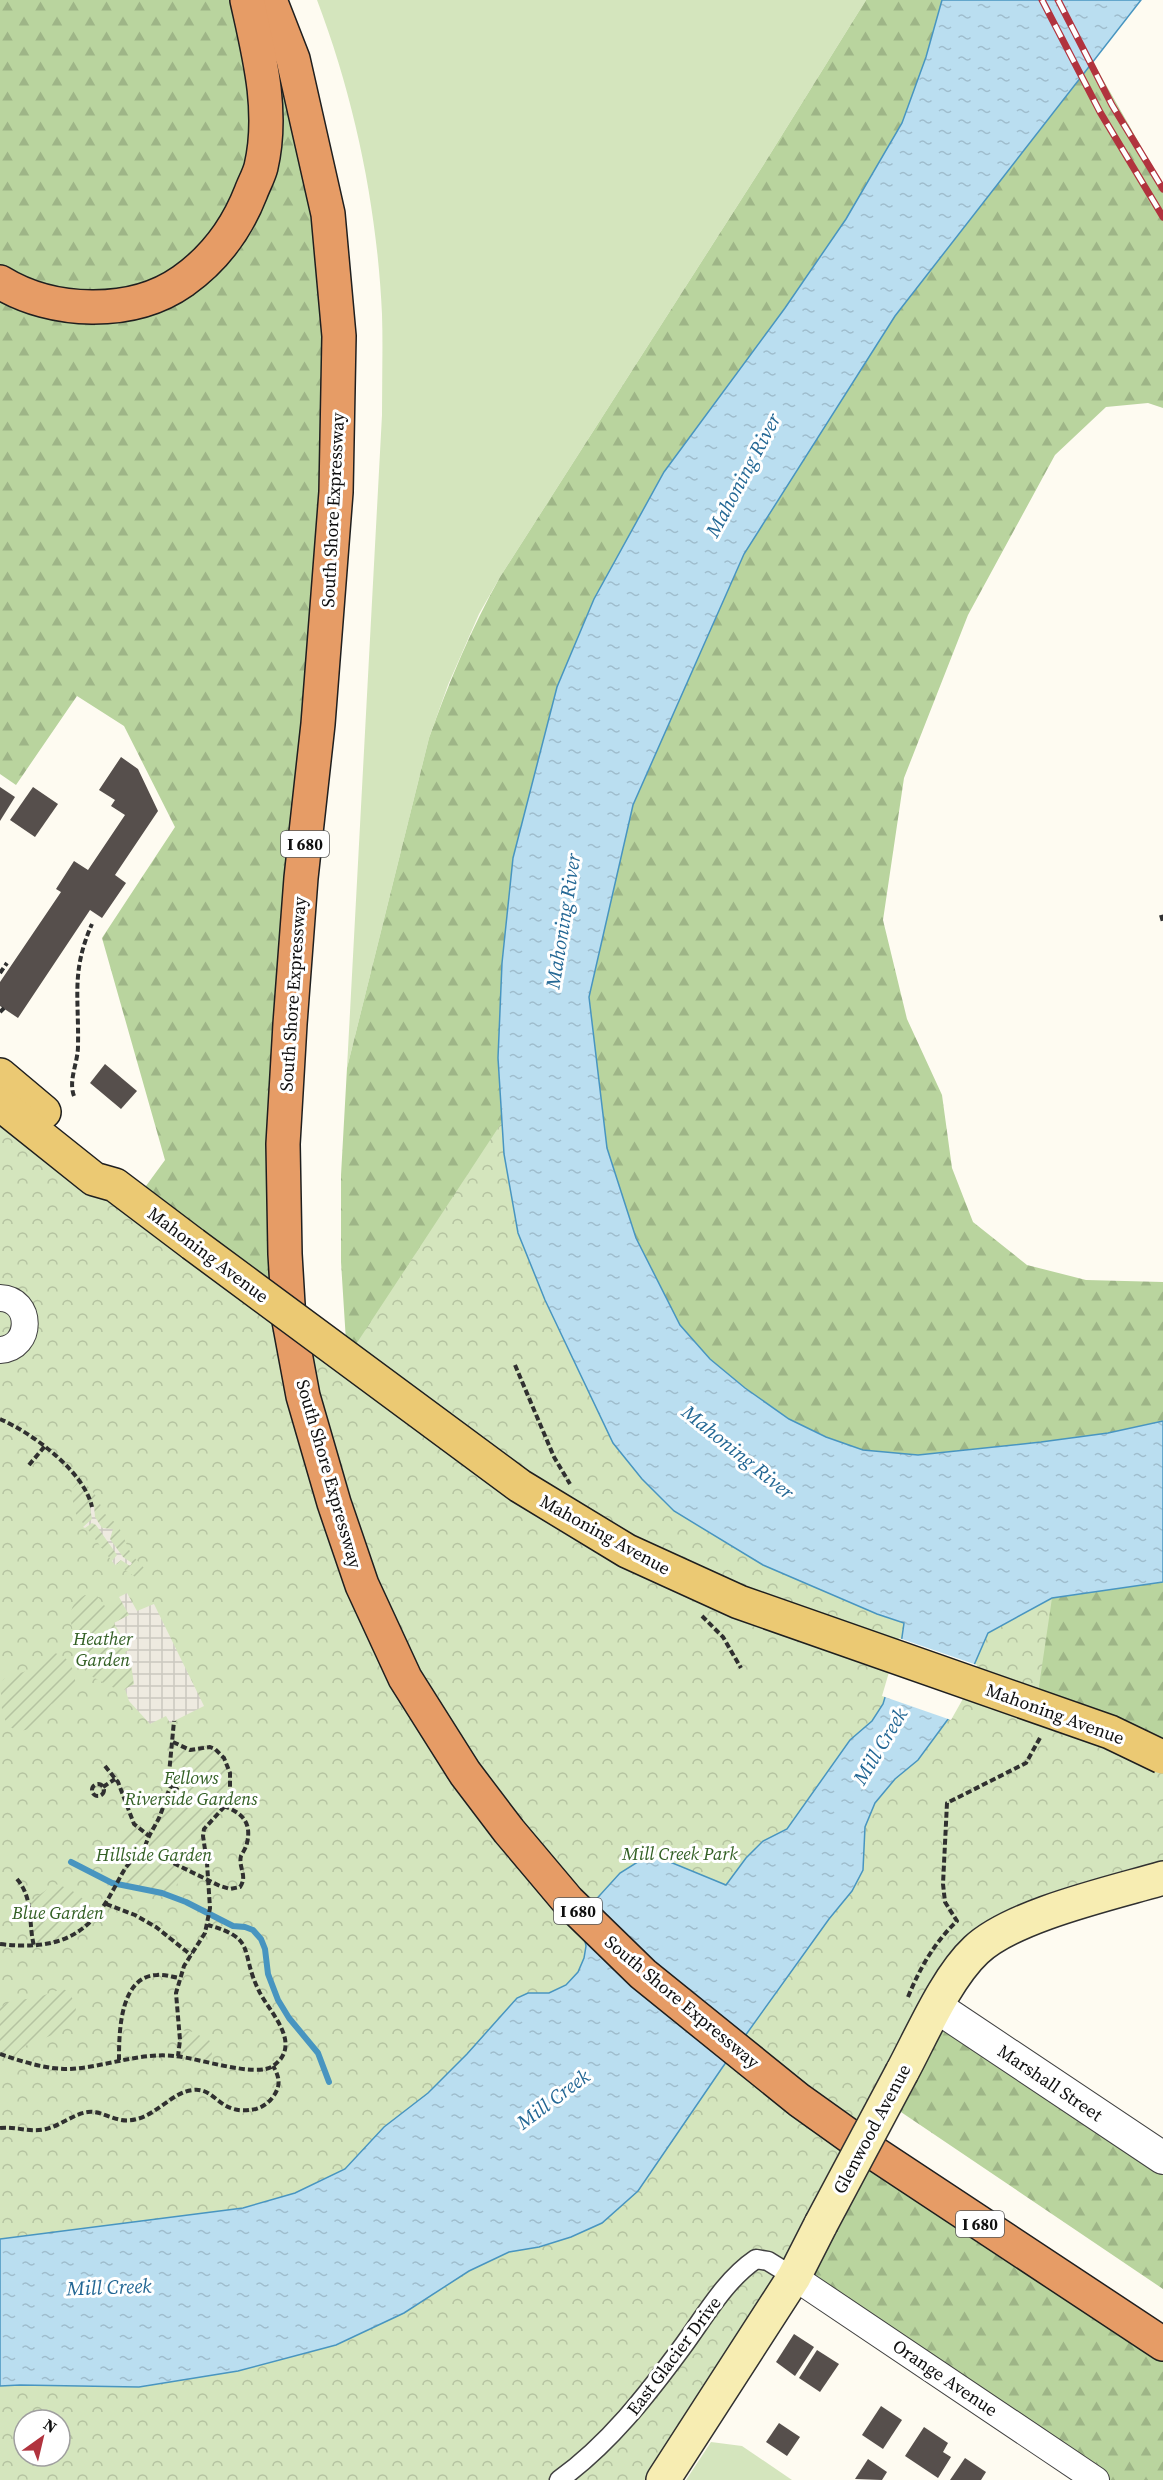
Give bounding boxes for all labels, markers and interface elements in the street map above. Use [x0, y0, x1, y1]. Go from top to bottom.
water label: Mahoning River [698, 407, 788, 543]
street label: South Shore Expressway [315, 411, 350, 608]
road number: I 680 [281, 831, 329, 857]
water label: Mahoning River [538, 850, 588, 992]
street label: South Shore Expressway [273, 895, 312, 1092]
street label: Mahoning Avenue [143, 1201, 274, 1308]
street label: South Shore Expressway [291, 1377, 369, 1572]
water label: Mahoning River [675, 1398, 801, 1506]
street label: Mahoning Avenue [536, 1488, 675, 1581]
park label: Heather Garden [72, 1626, 134, 1672]
street label: Mahoning Avenue [983, 1677, 1128, 1750]
water label: Mill Creek [846, 1702, 914, 1791]
park label: Fellows Riverside Gardens [123, 1765, 258, 1811]
park label: Mill Creek Park [621, 1841, 738, 1866]
park label: Hillside Garden [95, 1842, 212, 1867]
road number: I 680 [554, 1898, 602, 1924]
park label: Blue Garden [11, 1900, 104, 1925]
street label: South Shore Expressway [600, 1929, 766, 2074]
street label: Marshall Street [993, 2038, 1108, 2127]
street label: Glenwood Avenue [827, 2059, 916, 2198]
water label: Mill Creek [510, 2062, 596, 2136]
road number: I 680 [956, 2211, 1004, 2237]
water label: Mill Creek [65, 2272, 153, 2303]
street label: East Glacier Drive [621, 2291, 727, 2420]
street label: Orange Avenue [888, 2333, 1003, 2422]
north arrow [12, 2408, 72, 2468]
text: N [39, 2413, 62, 2438]

